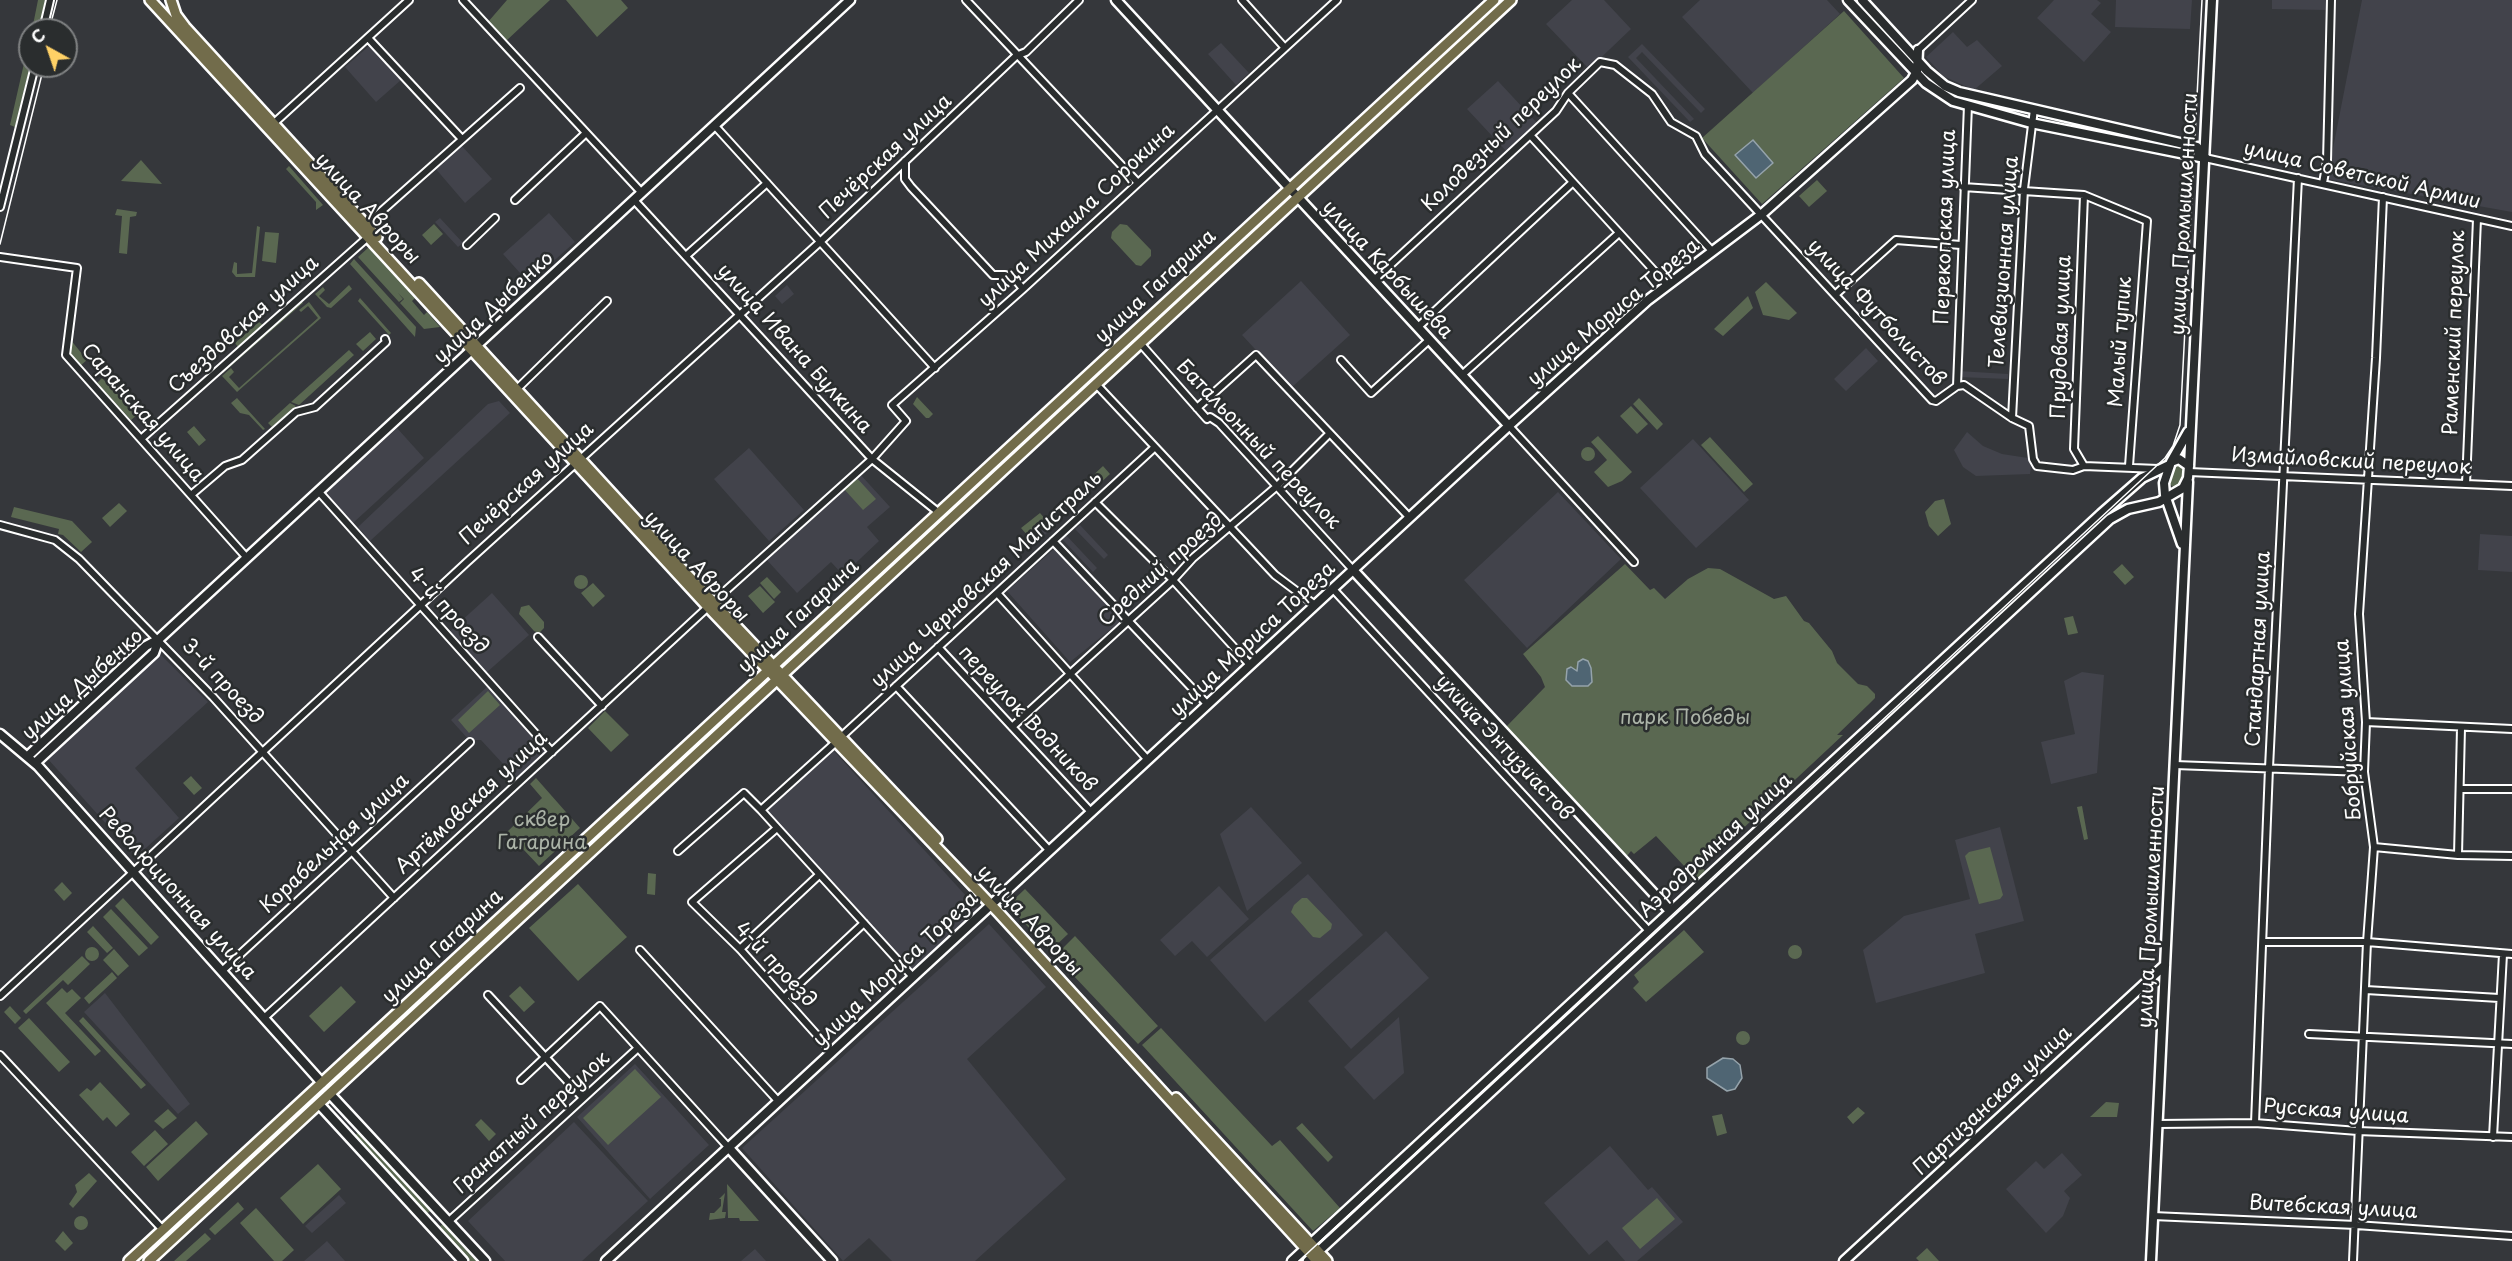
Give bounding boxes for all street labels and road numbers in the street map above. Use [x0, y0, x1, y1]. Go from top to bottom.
street label: Колодезный переулок [1417, 53, 1587, 217]
street label: Печёрская улица [815, 90, 957, 224]
street label: улица Промышленности [2167, 92, 2203, 336]
street label: улица Михаила Сорокина [974, 119, 1180, 313]
street label: Перекопская улица [1931, 129, 1961, 325]
street label: улица Советской Армии [2241, 137, 2483, 215]
street label: улица Авроры [309, 148, 425, 270]
street label: Телевизионная улица [1986, 155, 2024, 369]
street label: улица Карбышева [1317, 196, 1457, 344]
street label: улица Гагарина [1091, 225, 1221, 349]
street label: Раменский переулок [2439, 230, 2471, 436]
street label: улица Мориса Тореза [1523, 234, 1705, 392]
street label: улица Футболистов [1802, 235, 1950, 391]
street label: улица Дыбенко [429, 246, 559, 370]
street label: Съездовская улица [164, 251, 324, 399]
street label: Прудовая улица [2047, 255, 2077, 419]
street label: улица Ивана Булкина [711, 259, 877, 439]
street label: Малый тупик [2104, 276, 2138, 408]
street label: Саранская улица [76, 339, 208, 487]
street label: Батальонный переулок [1171, 355, 1345, 535]
street label: Печёрская улица [455, 418, 599, 550]
street label: Измайловский переулок [2231, 444, 2471, 480]
street label: улица Черновская Магистраль [867, 467, 1107, 693]
street label: улица Авроры [638, 506, 754, 628]
street label: Средний проезд [1094, 508, 1228, 632]
street label: Стандартная улица [2242, 550, 2276, 748]
street label: улица Гагарина [734, 555, 864, 679]
street label: улица Мориса Тореза [1166, 557, 1340, 723]
street label: 4-й проезд [403, 563, 493, 659]
street label: улица Дыбенко [17, 624, 149, 746]
street label: 3-й проезд [176, 634, 268, 730]
street label: Бобруйская улица [2331, 639, 2367, 821]
street label: переулок Водников [953, 641, 1101, 797]
street label: улица Энтузиастов [1430, 670, 1578, 826]
street label: Артёмовская улица [391, 726, 553, 880]
street label: Корабельная улица [256, 769, 414, 919]
street label: Аэродромная улица [1634, 769, 1798, 923]
street label: улица Промышленности [2134, 785, 2170, 1029]
street label: Революционная улица [93, 803, 261, 985]
street label: улица Авроры [971, 860, 1087, 982]
street label: улица Гагарина [378, 885, 508, 1009]
street label: улица Мориса Тореза [809, 887, 983, 1053]
street label: 4-й проезд [729, 917, 821, 1013]
street label: Партизанская улица [1909, 1021, 2077, 1181]
street label: Гранатный переулок [449, 1047, 615, 1199]
street label: Русская улица [2263, 1095, 2409, 1129]
street label: Витебская улица [2248, 1192, 2418, 1224]

